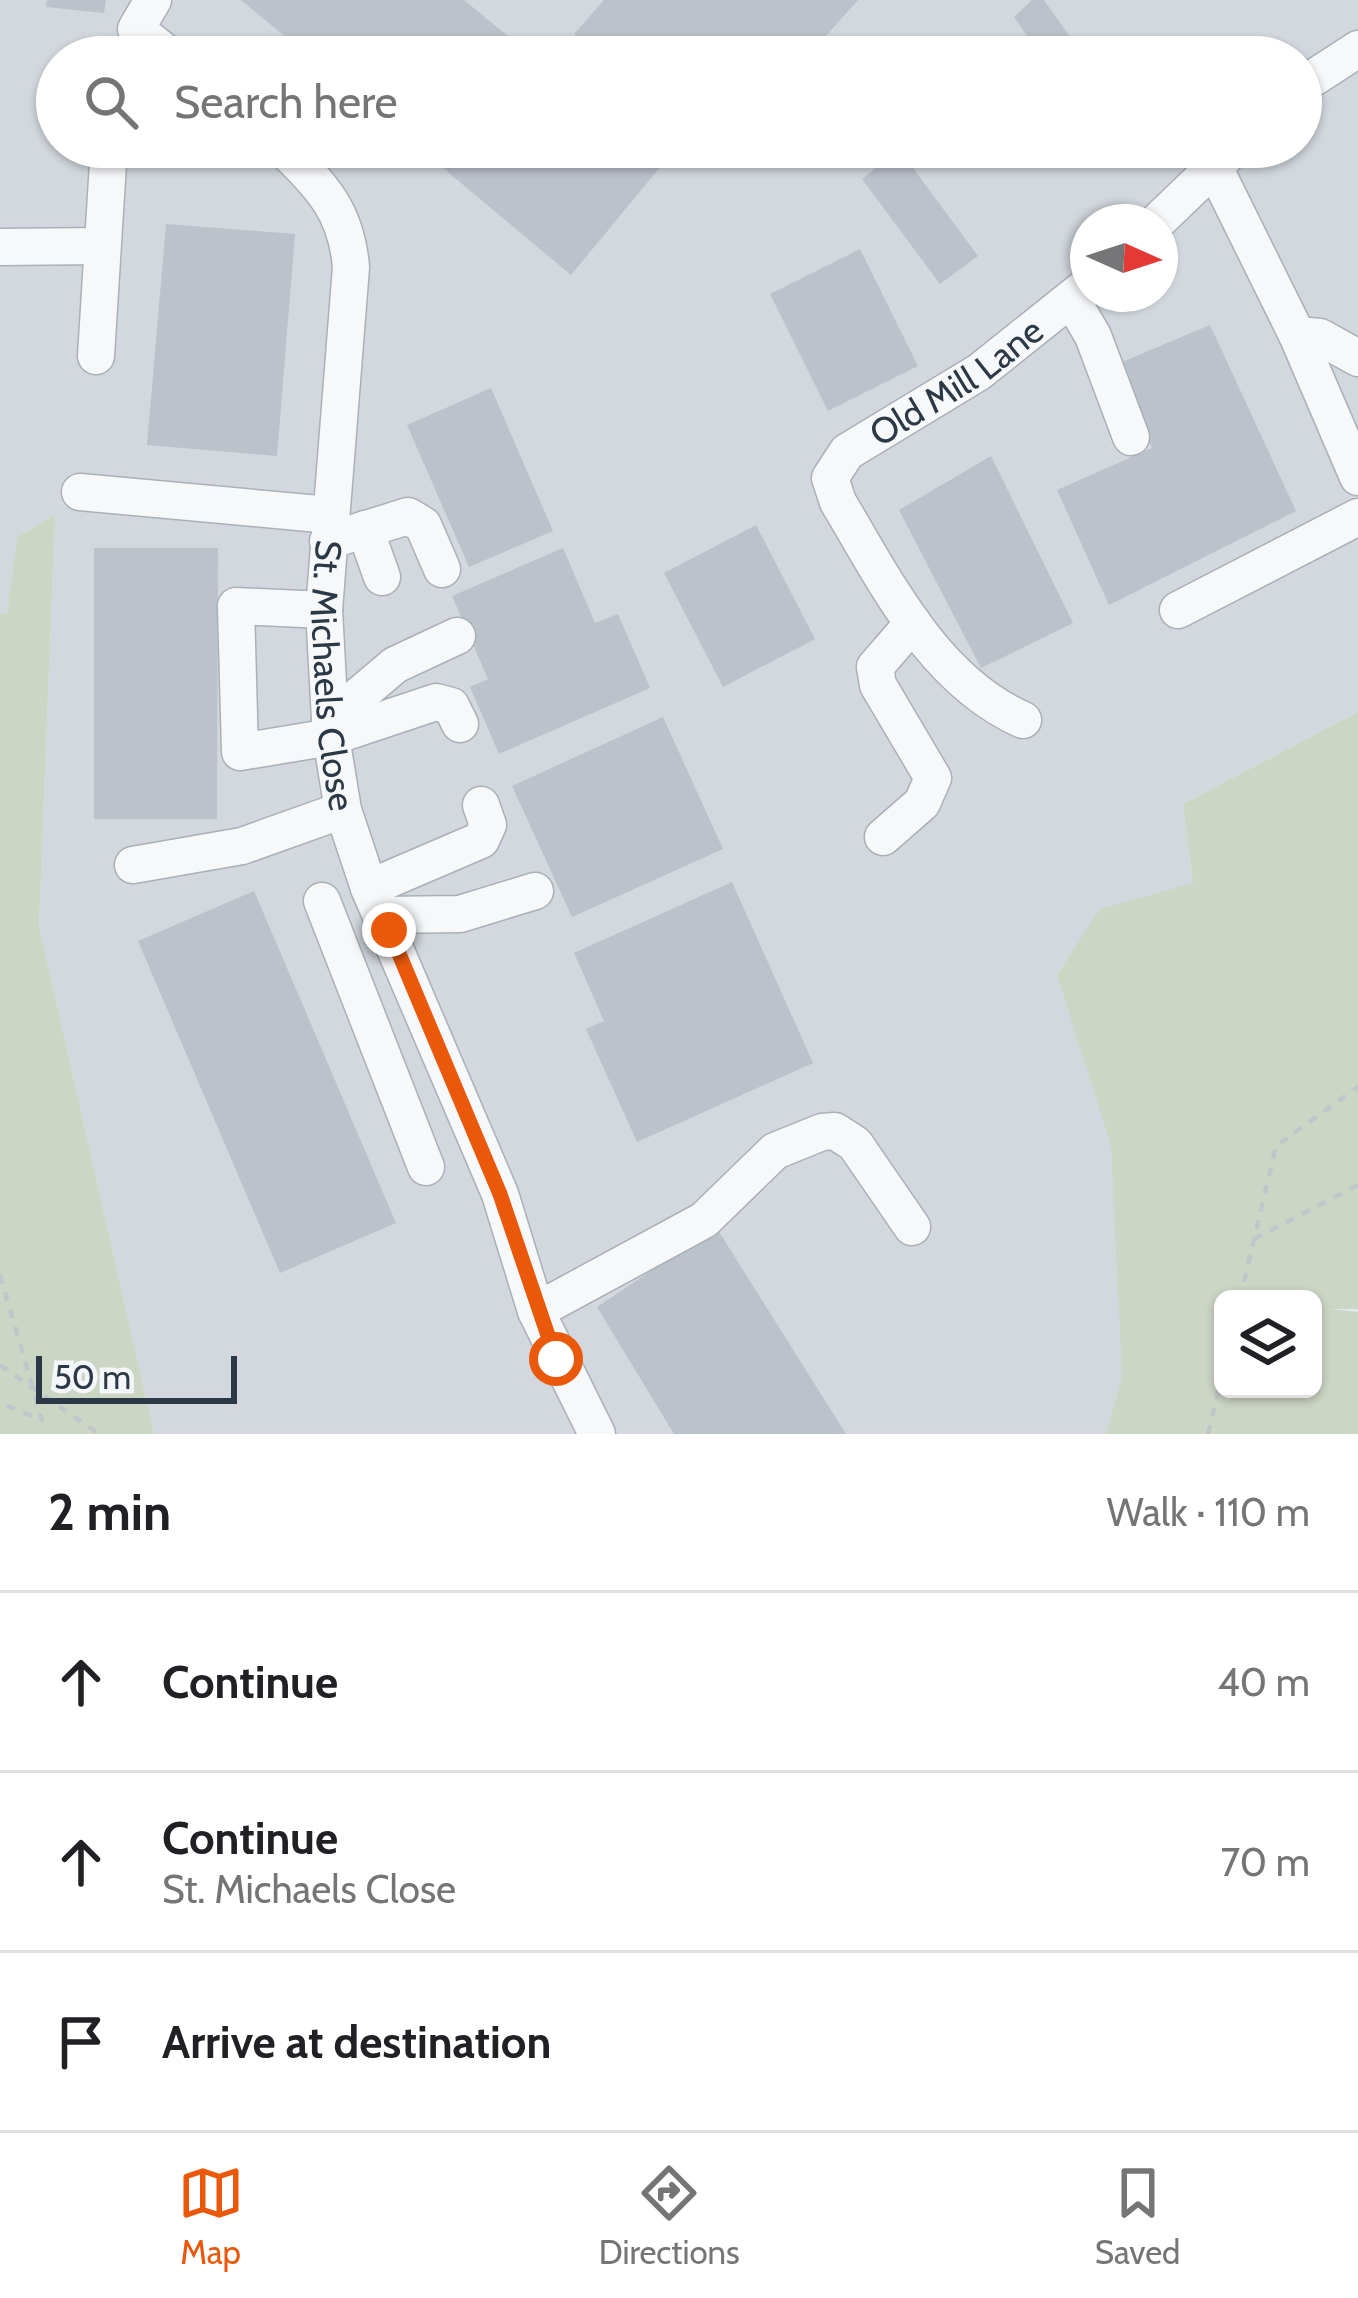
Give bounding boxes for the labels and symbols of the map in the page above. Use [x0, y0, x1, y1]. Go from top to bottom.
north arrow [1070, 204, 1178, 312]
street label: Old Mill Lane [861, 308, 1051, 455]
street label: St. Michaels Close [302, 538, 365, 814]
route end [362, 903, 416, 957]
route start [529, 1332, 583, 1386]
scale bar [36, 1350, 237, 1403]

